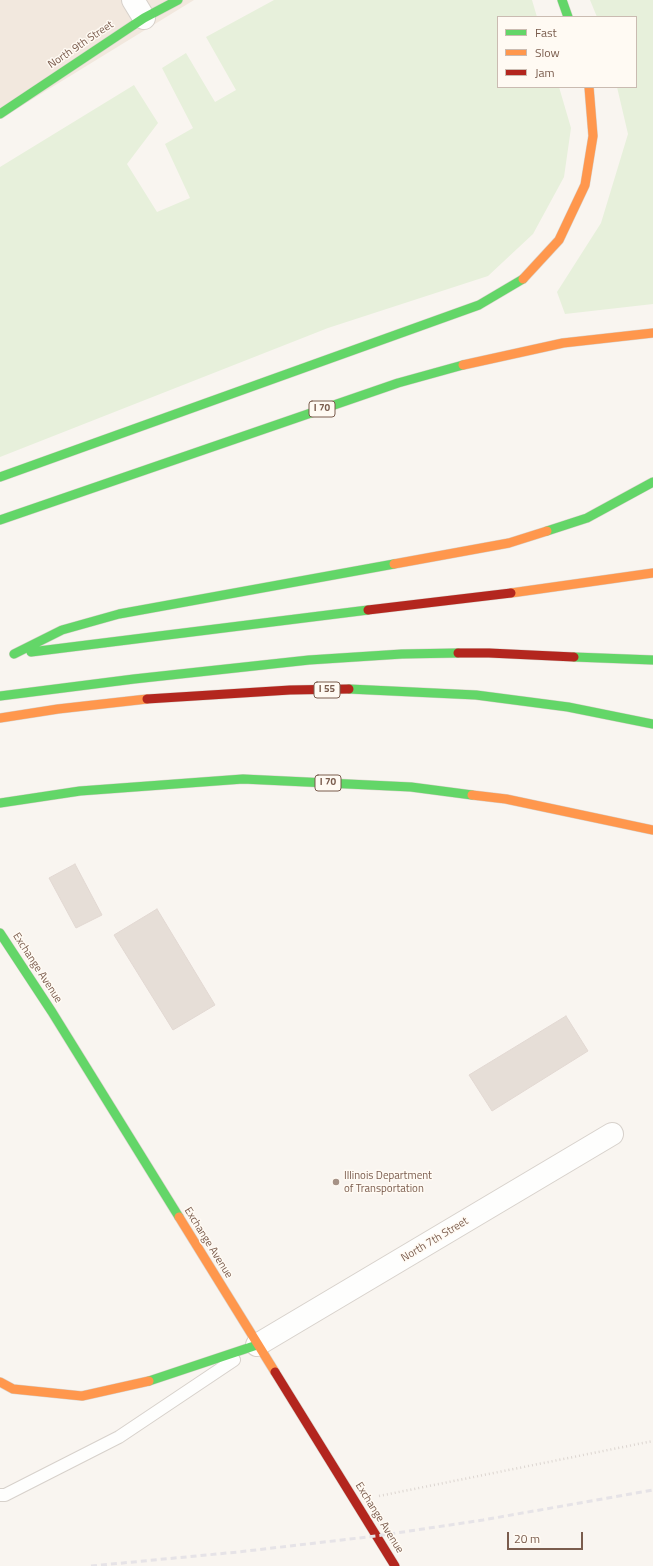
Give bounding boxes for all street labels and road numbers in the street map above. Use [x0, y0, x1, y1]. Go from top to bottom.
street label: North 9th Street [46, 18, 116, 72]
road number: I 70 [309, 401, 335, 417]
road number: I 55 [314, 682, 340, 698]
road number: I 70 [315, 775, 341, 791]
street label: Exchange Avenue [9, 930, 65, 1006]
street label: Exchange Avenue [181, 1205, 235, 1281]
street label: North 7th Street [399, 1215, 471, 1265]
street label: Exchange Avenue [352, 1480, 406, 1556]

